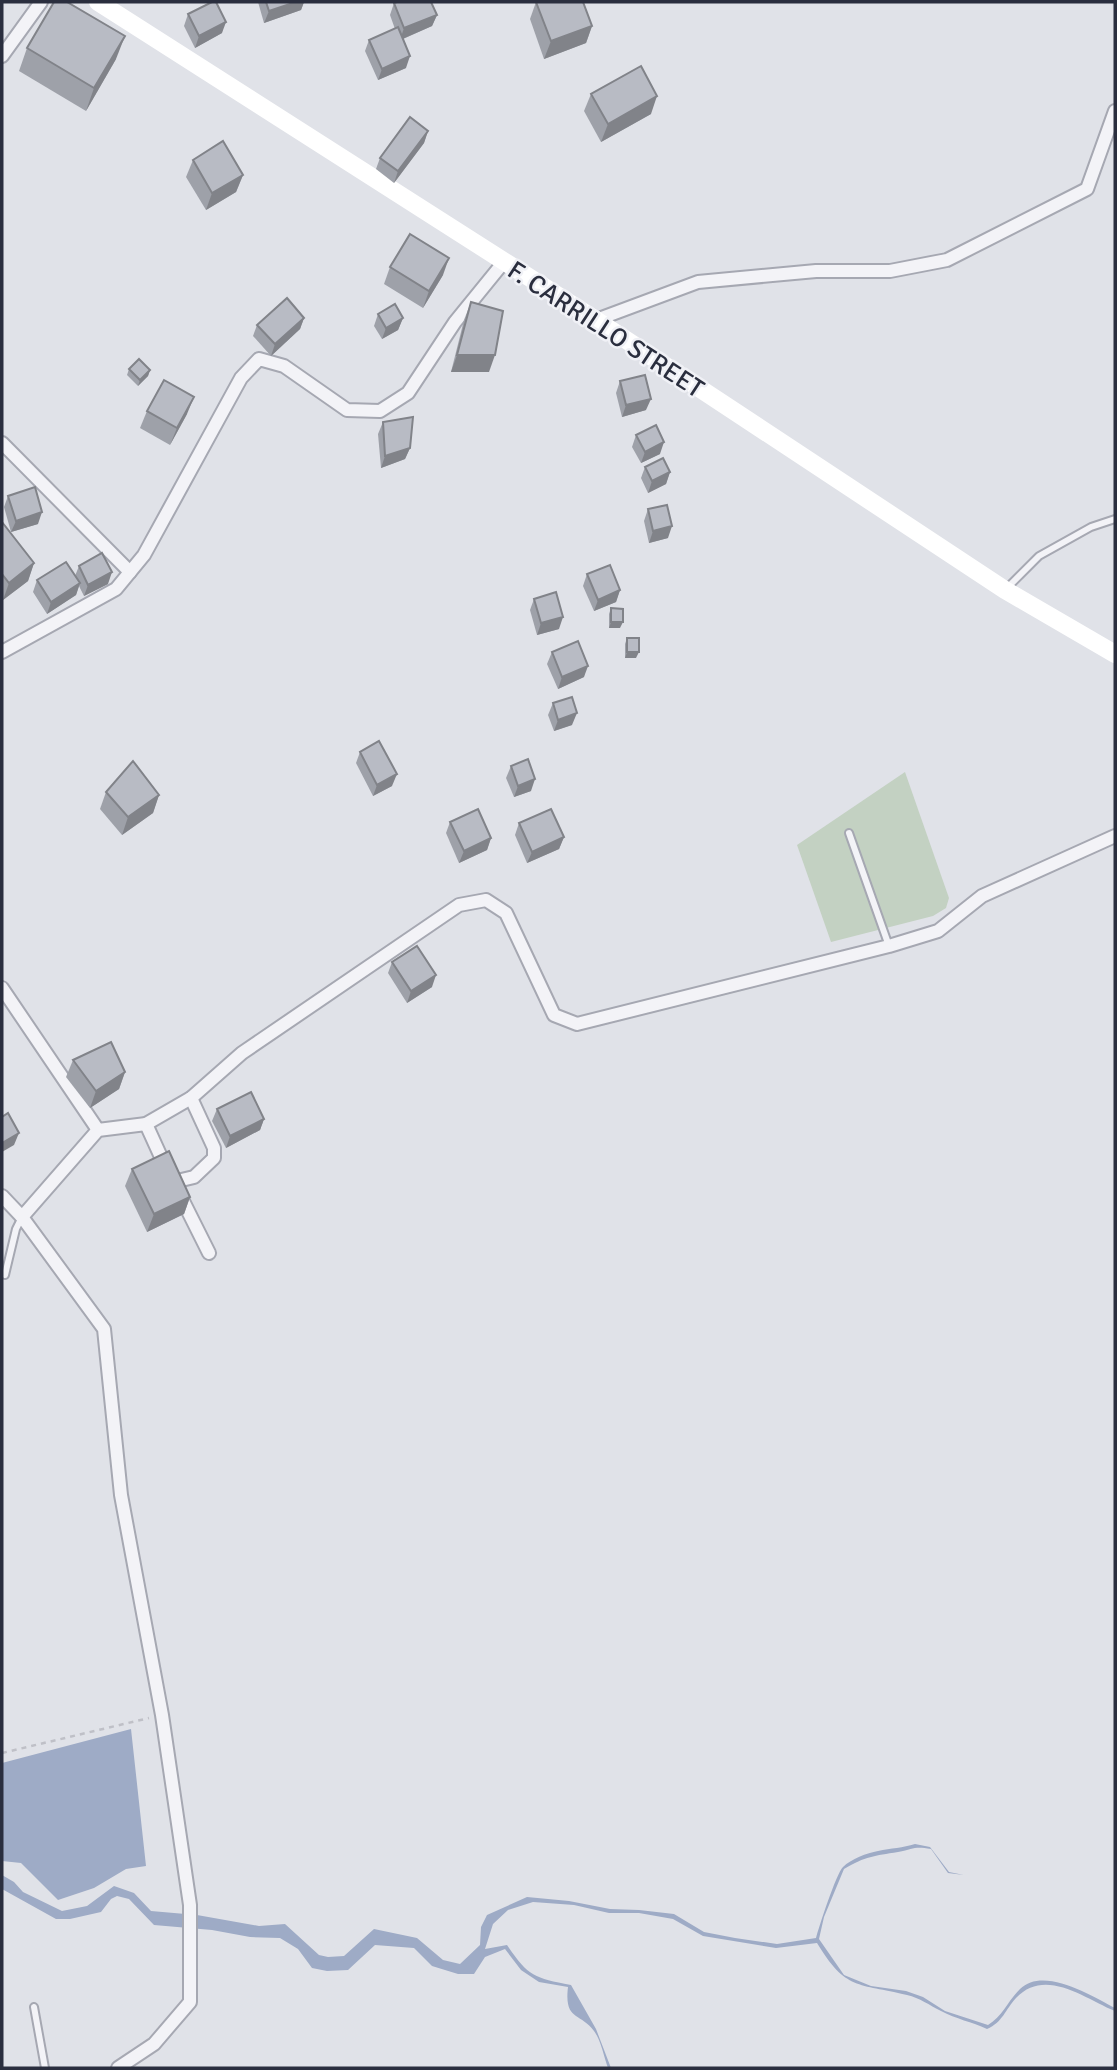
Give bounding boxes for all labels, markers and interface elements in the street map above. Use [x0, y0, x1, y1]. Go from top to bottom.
street label: F. CARRILLO STREET [501, 254, 710, 405]

